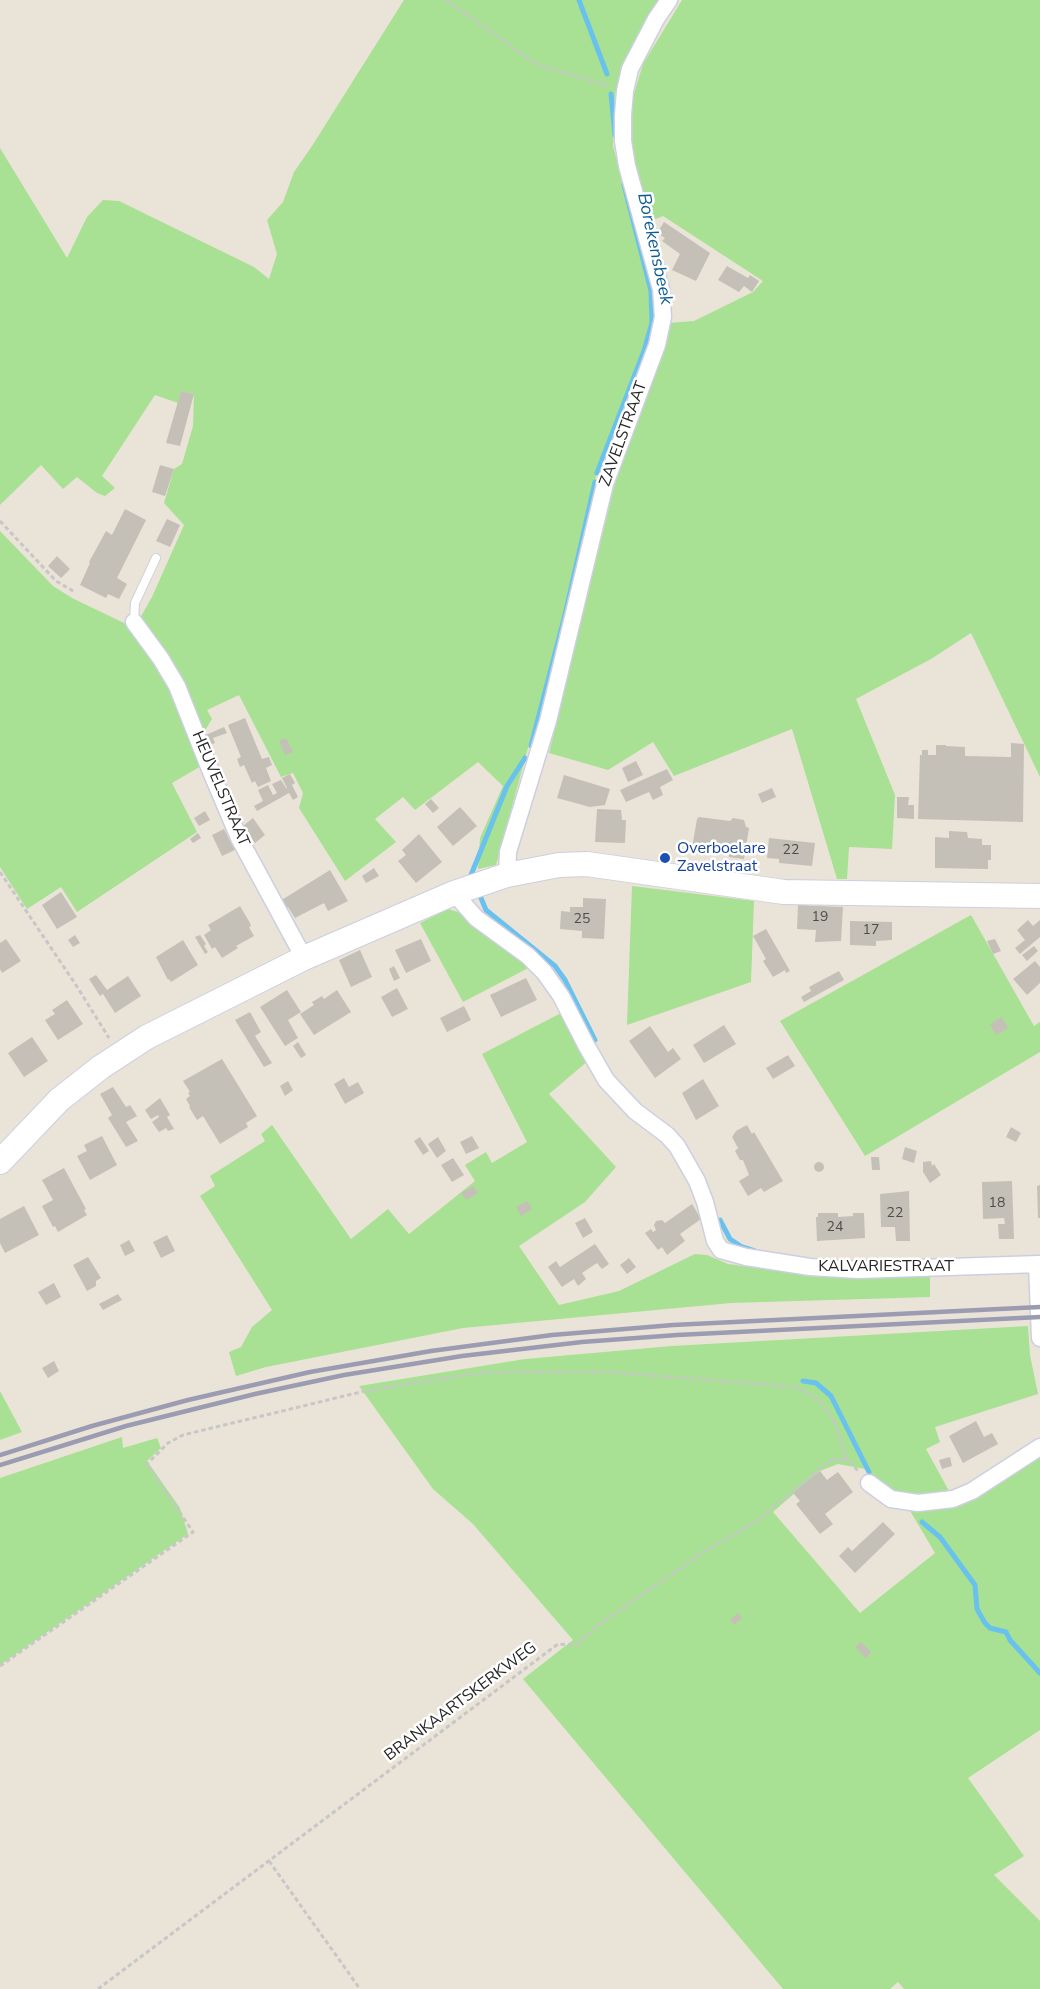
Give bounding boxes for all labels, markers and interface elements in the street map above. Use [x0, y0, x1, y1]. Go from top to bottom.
water label: Borekensbeek [632, 191, 676, 307]
street label: ZAVELSTRAAT [596, 379, 652, 489]
street label: HEUVELSTRAAT [187, 728, 253, 850]
place label: Overboelare Zavelstraat [677, 839, 766, 877]
house number: 22 [783, 843, 799, 859]
marker: Overboelare Zavelstraat [658, 851, 672, 865]
house number: 19 [812, 910, 828, 926]
house number: 25 [574, 912, 590, 928]
house number: 17 [863, 923, 879, 939]
house number: 18 [989, 1196, 1005, 1212]
house number: 22 [887, 1206, 903, 1222]
house number: 24 [827, 1220, 843, 1236]
street label: KALVARIESTRAAT [818, 1257, 954, 1277]
street label: BRANKAARTSKERKWEG [381, 1639, 541, 1765]

